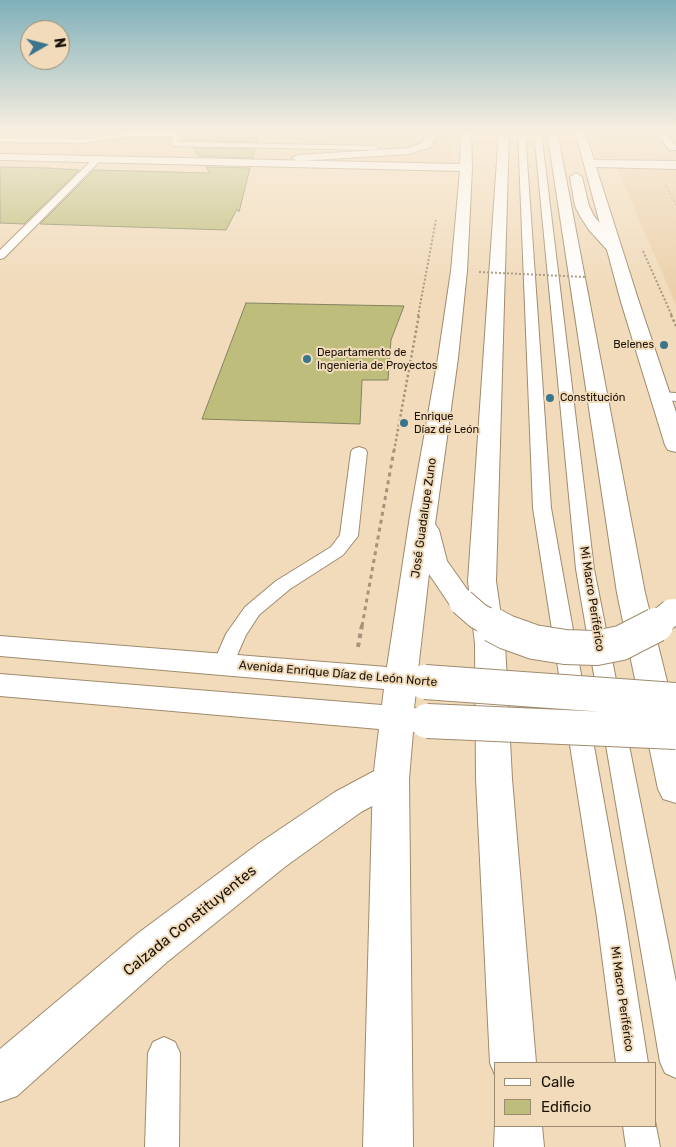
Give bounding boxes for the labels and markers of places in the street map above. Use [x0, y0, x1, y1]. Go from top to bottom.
place label: Belenes [613, 338, 654, 352]
marker: Belenes [658, 339, 670, 351]
place label: Departamento de Ingenieria de Proyectos [317, 346, 437, 372]
marker: Departamento de Ingenieria de Proyectos [301, 353, 313, 365]
place label: Constitución [560, 391, 626, 405]
marker: Constitución [544, 392, 556, 404]
place label: Enrique Díaz de León [414, 410, 479, 436]
marker: Enrique Díaz de León [398, 417, 410, 429]

